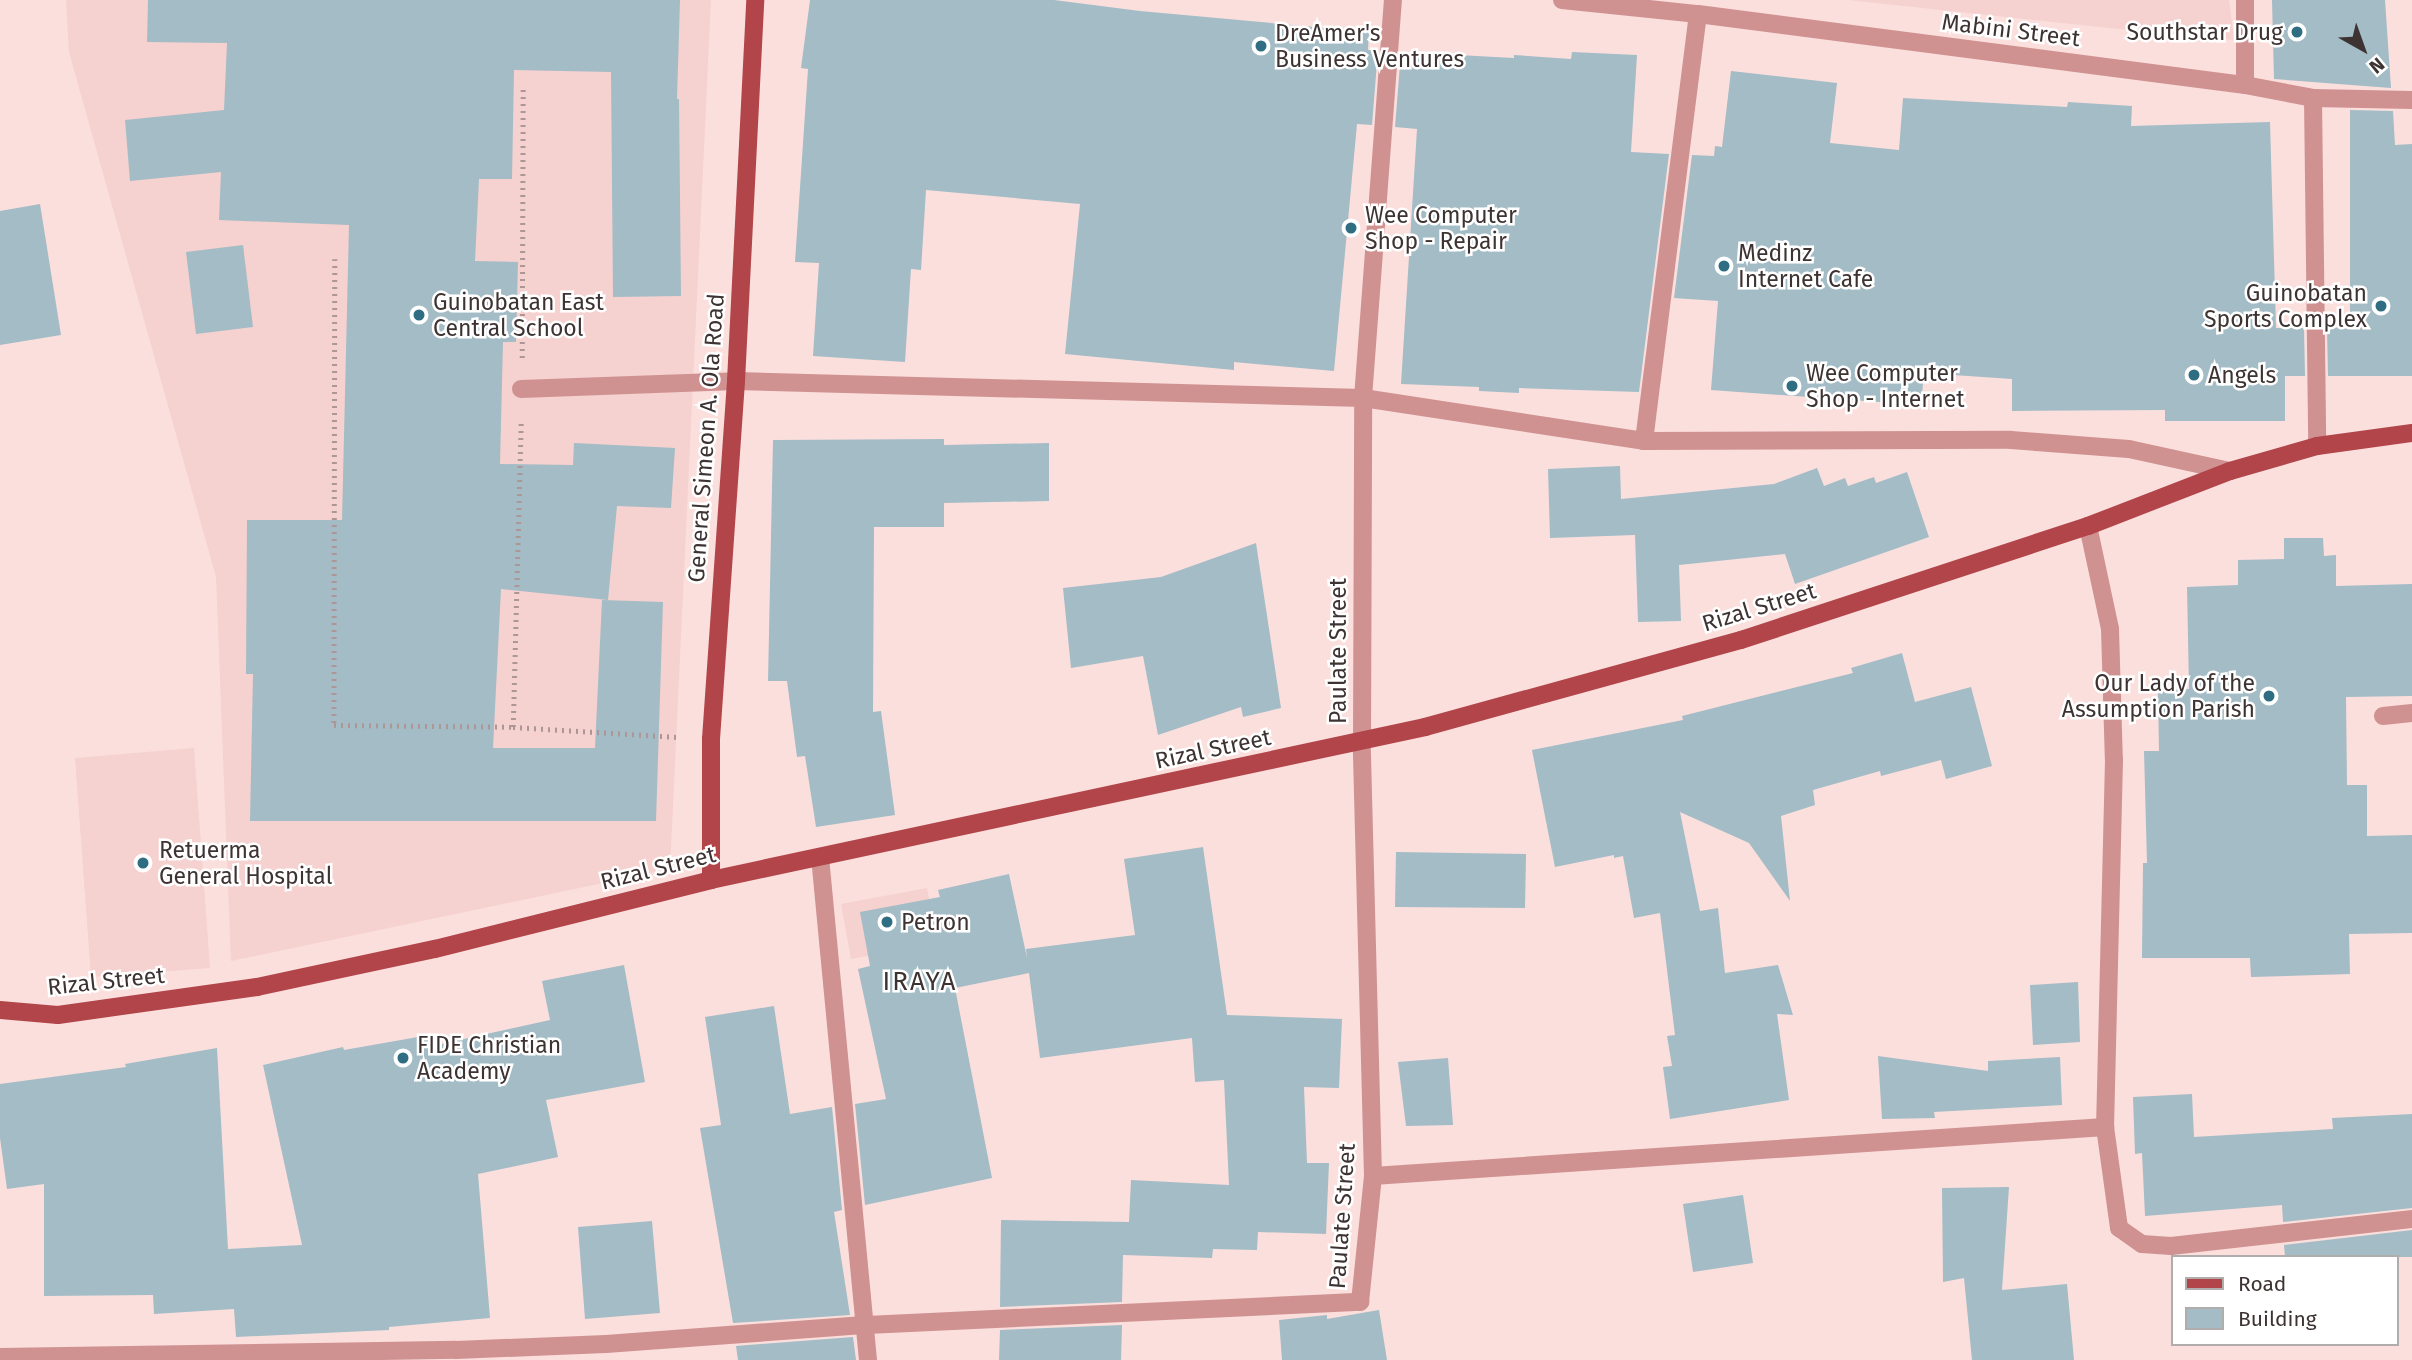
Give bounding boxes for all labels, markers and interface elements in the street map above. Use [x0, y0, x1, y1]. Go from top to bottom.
street label: Mabini Street [1940, 8, 2082, 52]
north arrow [2328, 14, 2398, 84]
place label: Southstar Drug [2126, 18, 2283, 46]
place label: DreAmer's Business Ventures [1275, 19, 1464, 73]
marker: Southstar Drug [2289, 24, 2305, 40]
marker: DreAmer's Business Ventures [1253, 38, 1269, 54]
text: N [2365, 53, 2389, 78]
place label: Wee Computer Shop - Repair [1365, 201, 1517, 255]
marker: Wee Computer Shop - Repair [1343, 220, 1359, 236]
place label: Medinz Internet Cafe [1738, 239, 1873, 293]
marker: Medinz Internet Cafe [1716, 258, 1732, 274]
place label: Guinobatan Sports Complex [2204, 279, 2367, 333]
place label: Guinobatan East Central School [433, 288, 604, 342]
street label: General Simeon A. Ola Road [682, 293, 730, 583]
marker: Guinobatan Sports Complex [2373, 298, 2389, 314]
marker: Guinobatan East Central School [411, 307, 427, 323]
place label: Wee Computer Shop - Internet [1806, 359, 1965, 413]
place label: Angels [2208, 361, 2276, 389]
marker: Angels [2186, 367, 2202, 383]
marker: Wee Computer Shop - Internet [1784, 378, 1800, 394]
street label: Rizal Street [1699, 577, 1819, 637]
street label: Paulate Street [1324, 578, 1352, 724]
place label: Our Lady of the Assumption Parish [2062, 669, 2255, 723]
marker: Our Lady of the Assumption Parish [2261, 688, 2277, 704]
street label: Rizal Street [1153, 723, 1273, 775]
place label: Retuerma General Hospital [159, 836, 332, 890]
street label: Rizal Street [598, 840, 718, 896]
marker: Retuerma General Hospital [133, 853, 153, 873]
place label: Petron [901, 908, 970, 936]
marker: Petron [879, 914, 895, 930]
street label: Rizal Street [46, 961, 166, 1001]
district label: IRAYA [883, 966, 957, 998]
place label: FIDE Christian Academy [417, 1031, 561, 1085]
marker: FIDE Christian Academy [395, 1050, 411, 1066]
street label: Paulate Street [1323, 1142, 1361, 1290]
legend [2170, 1255, 2398, 1346]
text: Road [2238, 1271, 2286, 1297]
text: Building [2238, 1306, 2317, 1332]

